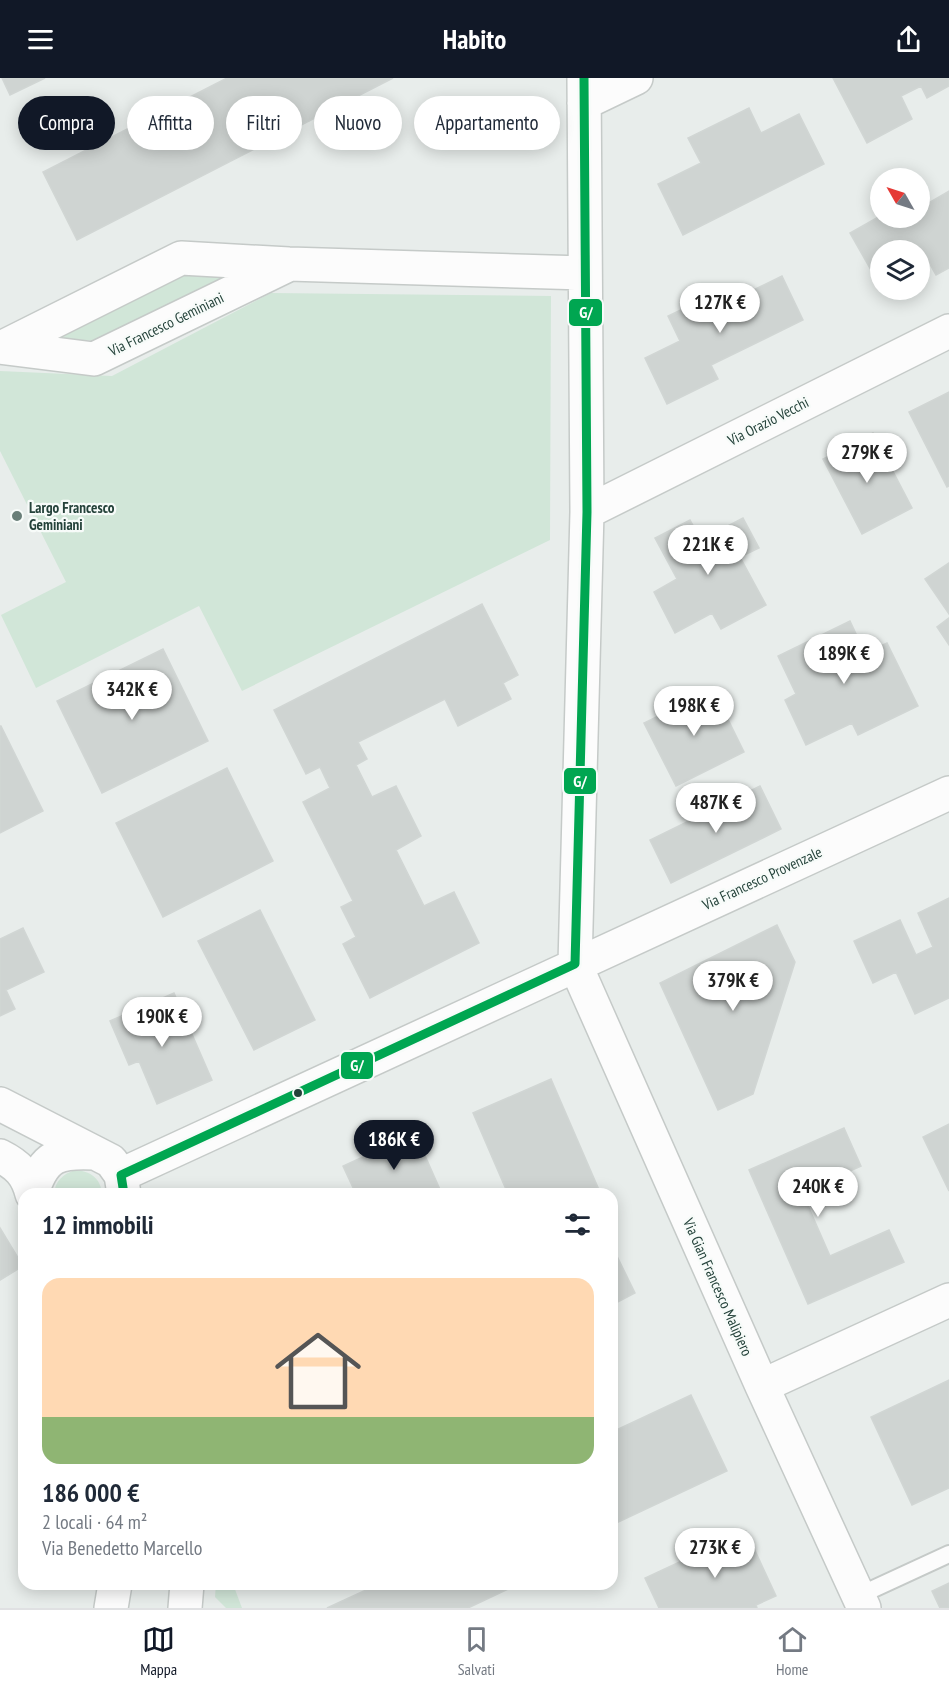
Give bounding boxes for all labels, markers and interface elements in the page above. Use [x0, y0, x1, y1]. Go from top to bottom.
text: Habito [443, 22, 506, 56]
icon: menu [24, 23, 57, 56]
icon: share [892, 23, 925, 56]
chip: Compra [18, 96, 115, 150]
chip: Affitta [127, 96, 214, 150]
chip: Filtri [226, 96, 302, 150]
chip: Nuovo [314, 96, 402, 150]
chip: Appartamento [414, 96, 560, 150]
north arrow [870, 168, 930, 228]
map controls [870, 168, 930, 300]
button: layers [870, 240, 930, 300]
pin: 127K € [671, 283, 769, 334]
street label: Via Francesco Geminiani [104, 288, 227, 361]
text: 127K € [694, 289, 746, 315]
line badge: G/ [568, 298, 603, 327]
text: G/ [579, 302, 593, 322]
street label: Via Orazio Vecchi [723, 393, 812, 450]
pin: 279K € [818, 433, 916, 484]
text: 279K € [841, 439, 893, 465]
place label: Largo Francesco Geminiani [29, 498, 115, 534]
marker: Largo Francesco Geminiani [10, 509, 24, 523]
pin: 221K € [659, 525, 757, 576]
text: 221K € [682, 531, 734, 557]
pin: 189K € [795, 634, 893, 685]
text: 189K € [818, 640, 870, 666]
pin: 342K € [83, 670, 181, 721]
text: 342K € [106, 676, 158, 702]
pin: 198K € [645, 686, 743, 737]
text: 198K € [668, 692, 720, 718]
line badge: G/ [563, 767, 597, 795]
text: G/ [573, 771, 587, 791]
pin: 487K € [667, 783, 765, 834]
text: 487K € [690, 789, 742, 815]
street label: Via Francesco Provenzale [698, 842, 825, 914]
pin: 379K € [684, 961, 782, 1012]
text: 379K € [707, 967, 759, 993]
pin: 190K € [113, 997, 211, 1048]
text: 190K € [136, 1003, 188, 1029]
line badge: G/ [340, 1051, 374, 1080]
text: G/ [350, 1055, 364, 1075]
unlabelled marker [292, 1087, 304, 1099]
pin: 186K € [345, 1120, 443, 1171]
text: 186K € [368, 1126, 420, 1152]
pin: 240K € [769, 1167, 867, 1218]
text: 240K € [792, 1173, 844, 1199]
text: 12 immobili [42, 1208, 154, 1241]
icon: filters [561, 1208, 594, 1241]
street label: Via Gian Francesco Malipiero [679, 1214, 757, 1359]
icon: home [264, 1317, 372, 1425]
text: 186 000 € [42, 1476, 140, 1509]
text: 2 locali · 64 m² [42, 1509, 147, 1535]
pin: 273K € [666, 1528, 764, 1579]
text: 273K € [689, 1534, 741, 1560]
text: Via Benedetto Marcello [42, 1535, 202, 1561]
tab: Mappa [140, 1623, 177, 1679]
tab: Salvati [458, 1623, 495, 1679]
tab: Home [776, 1623, 809, 1679]

